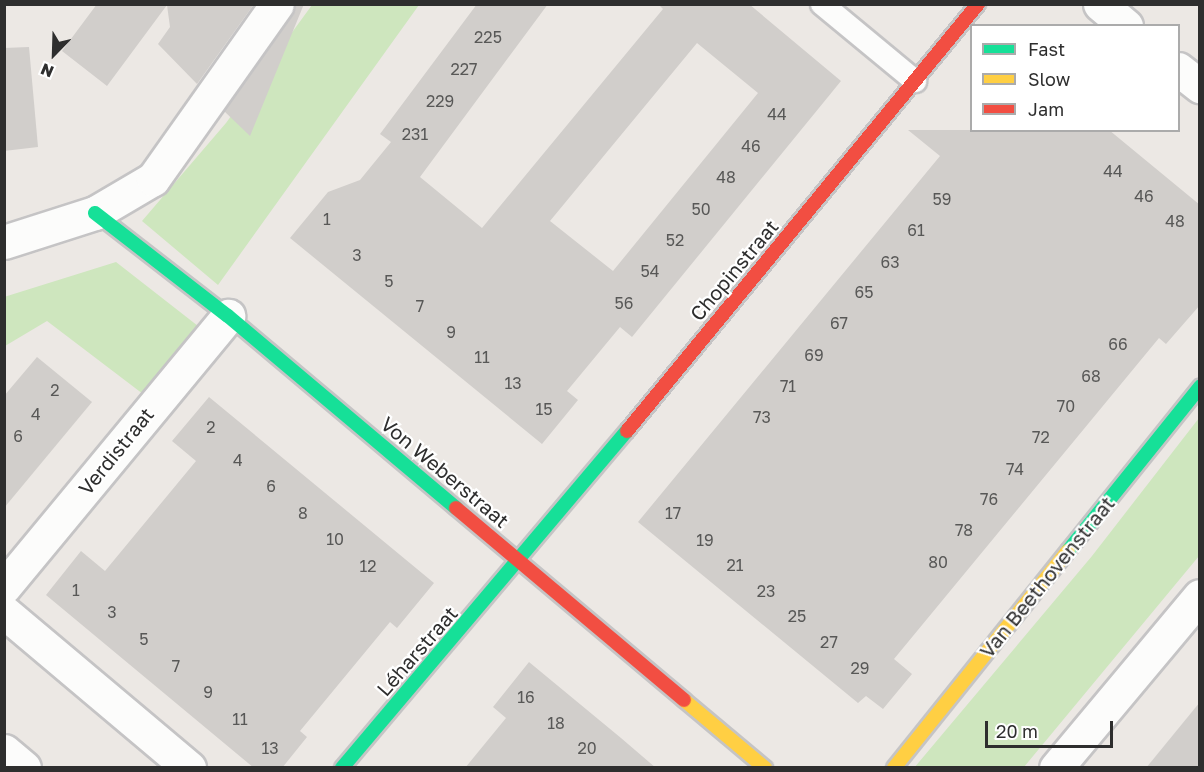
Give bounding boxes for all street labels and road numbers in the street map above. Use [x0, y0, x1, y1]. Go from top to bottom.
street label: Chopinstraat [685, 215, 783, 325]
street label: Verdistraat [73, 402, 159, 500]
street label: Von Weberstraat [376, 411, 514, 533]
street label: Van Beethovenstraat [975, 492, 1119, 662]
street label: Léharstraat [372, 601, 462, 701]

